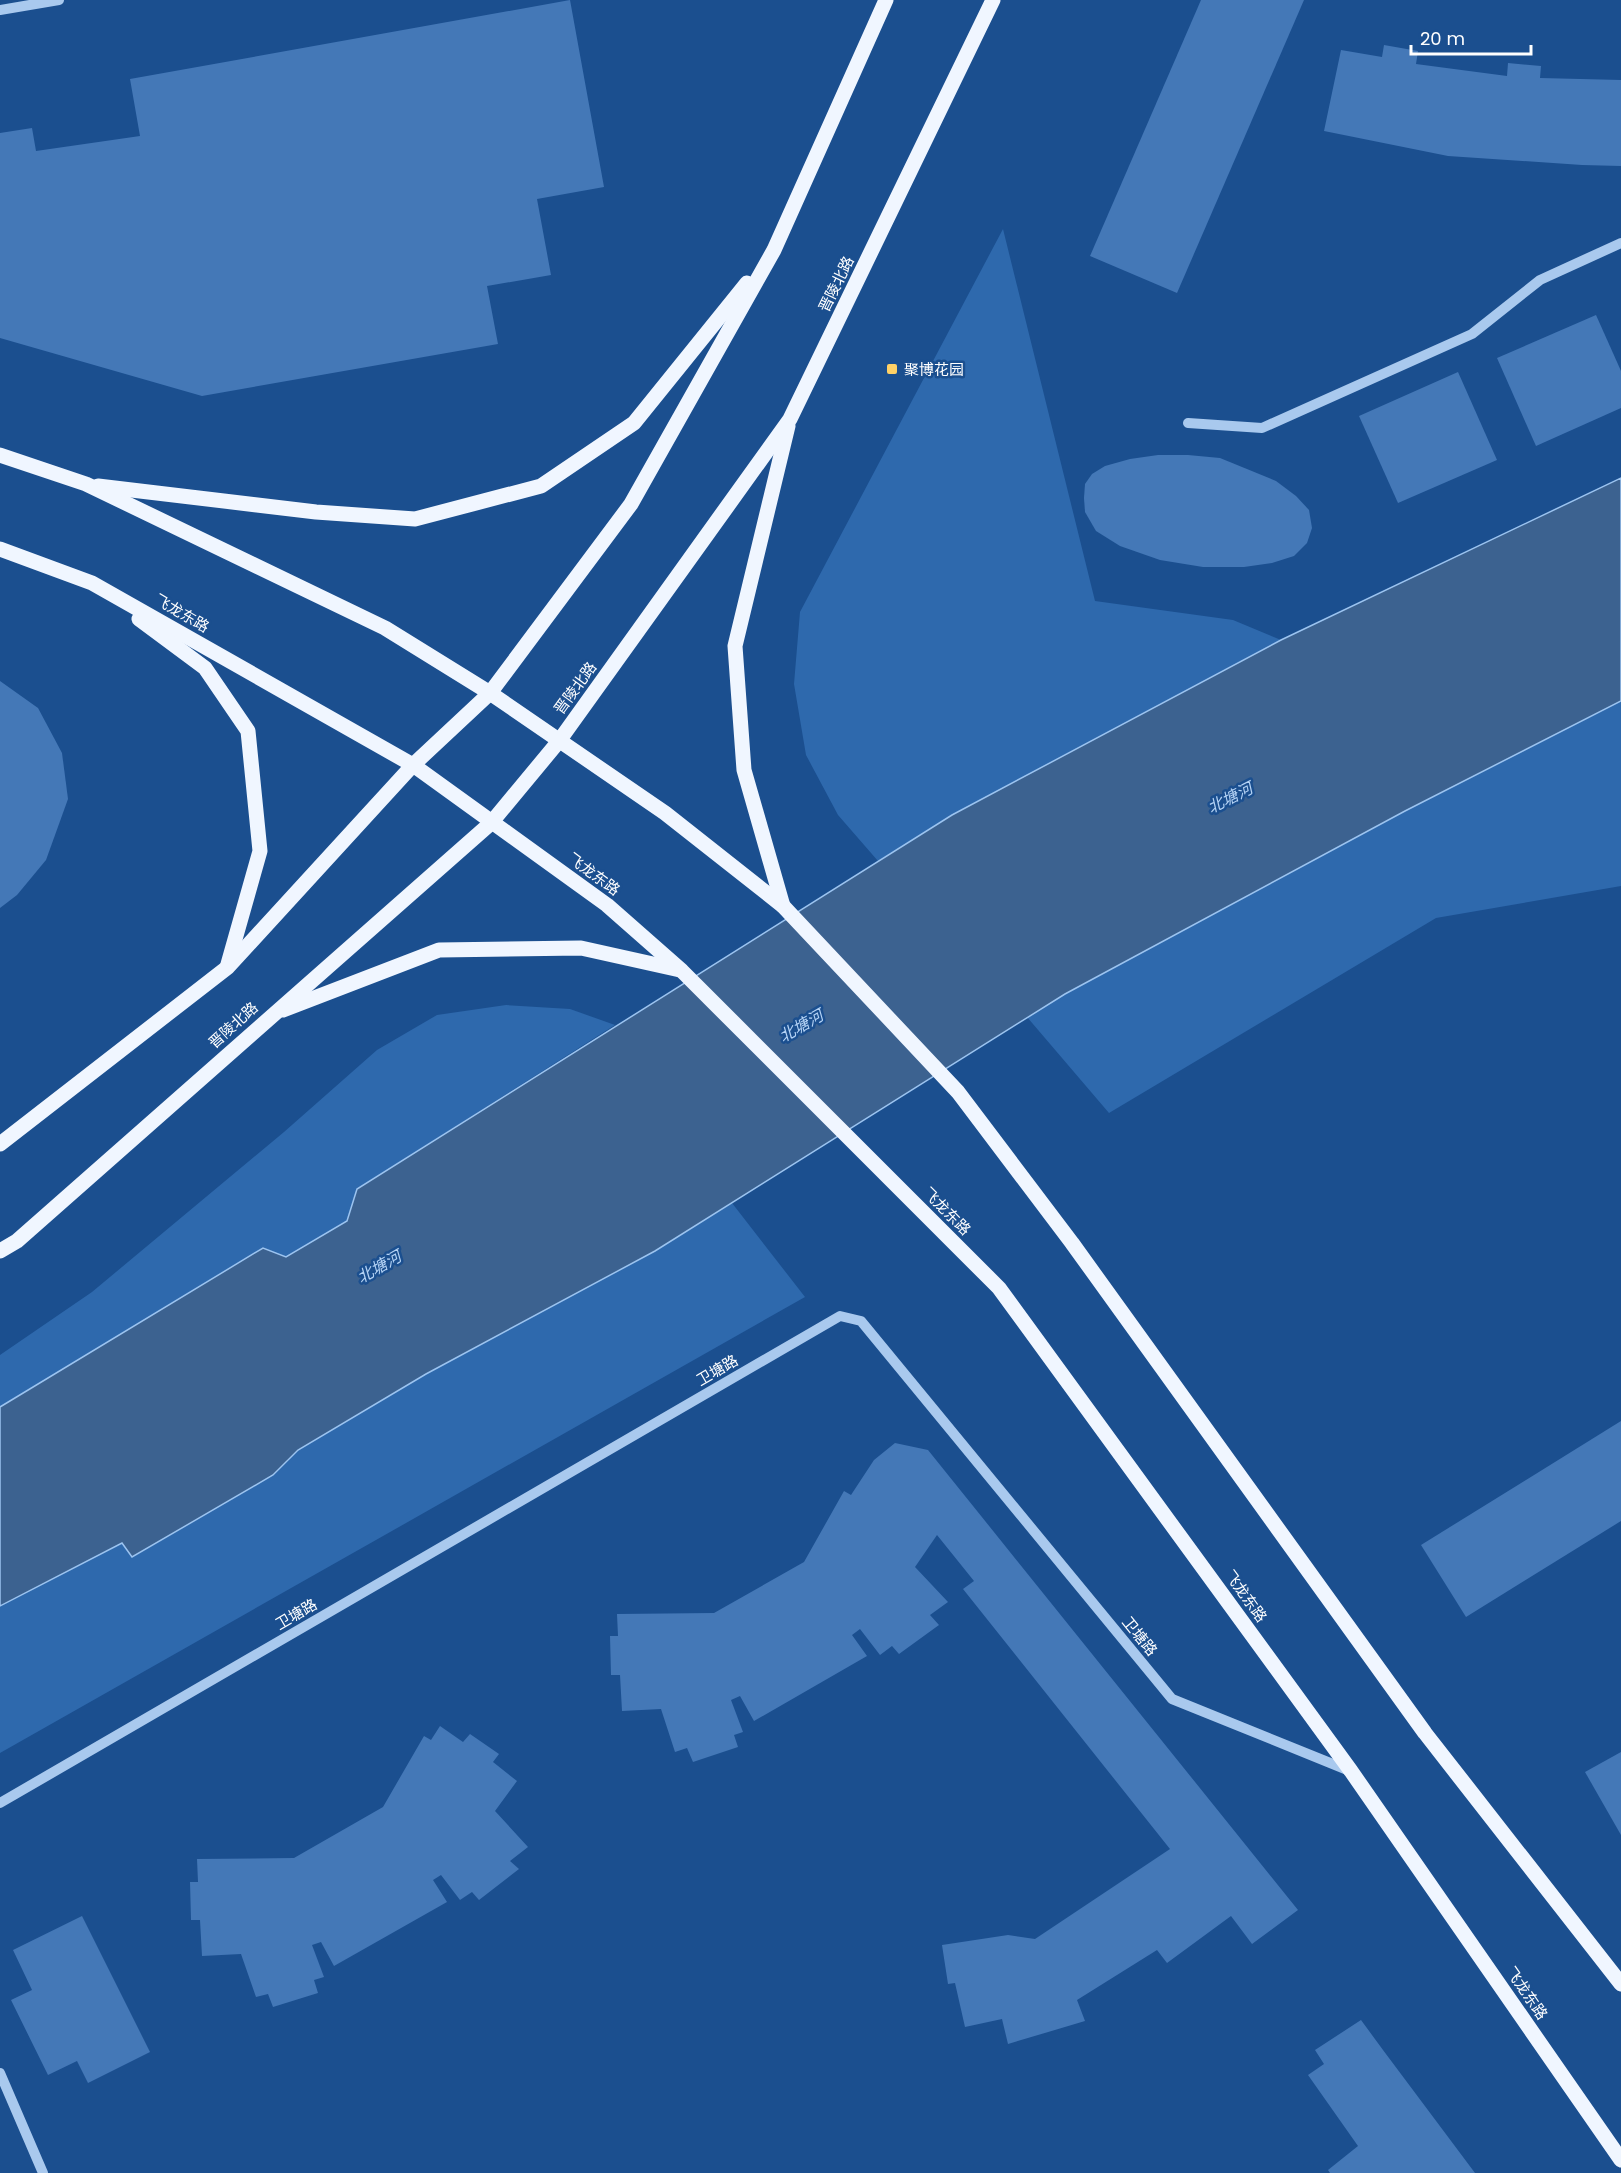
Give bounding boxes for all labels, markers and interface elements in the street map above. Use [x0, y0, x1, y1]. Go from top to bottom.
scale bar [1411, 18, 1531, 56]
text: 20 m [1420, 26, 1465, 51]
street label: 晋陵北路 [813, 252, 859, 316]
place label: 聚博花园 [904, 359, 964, 380]
marker: 聚博花园 [885, 362, 899, 376]
street label: 飞龙东路 [151, 589, 213, 637]
street label: 晋陵北路 [549, 658, 601, 718]
water label: 北塘河 [1203, 775, 1259, 819]
street label: 飞龙东路 [564, 848, 624, 900]
street label: 晋陵北路 [204, 997, 262, 1053]
water label: 北塘河 [774, 1003, 830, 1048]
street label: 飞龙东路 [918, 1182, 976, 1240]
water label: 北塘河 [352, 1244, 408, 1289]
street label: 卫塘路 [692, 1350, 742, 1390]
street label: 飞龙东路 [1220, 1566, 1272, 1626]
street label: 卫塘路 [271, 1594, 321, 1634]
street label: 卫塘路 [1118, 1612, 1162, 1660]
street label: 飞龙东路 [1501, 1962, 1553, 2024]

